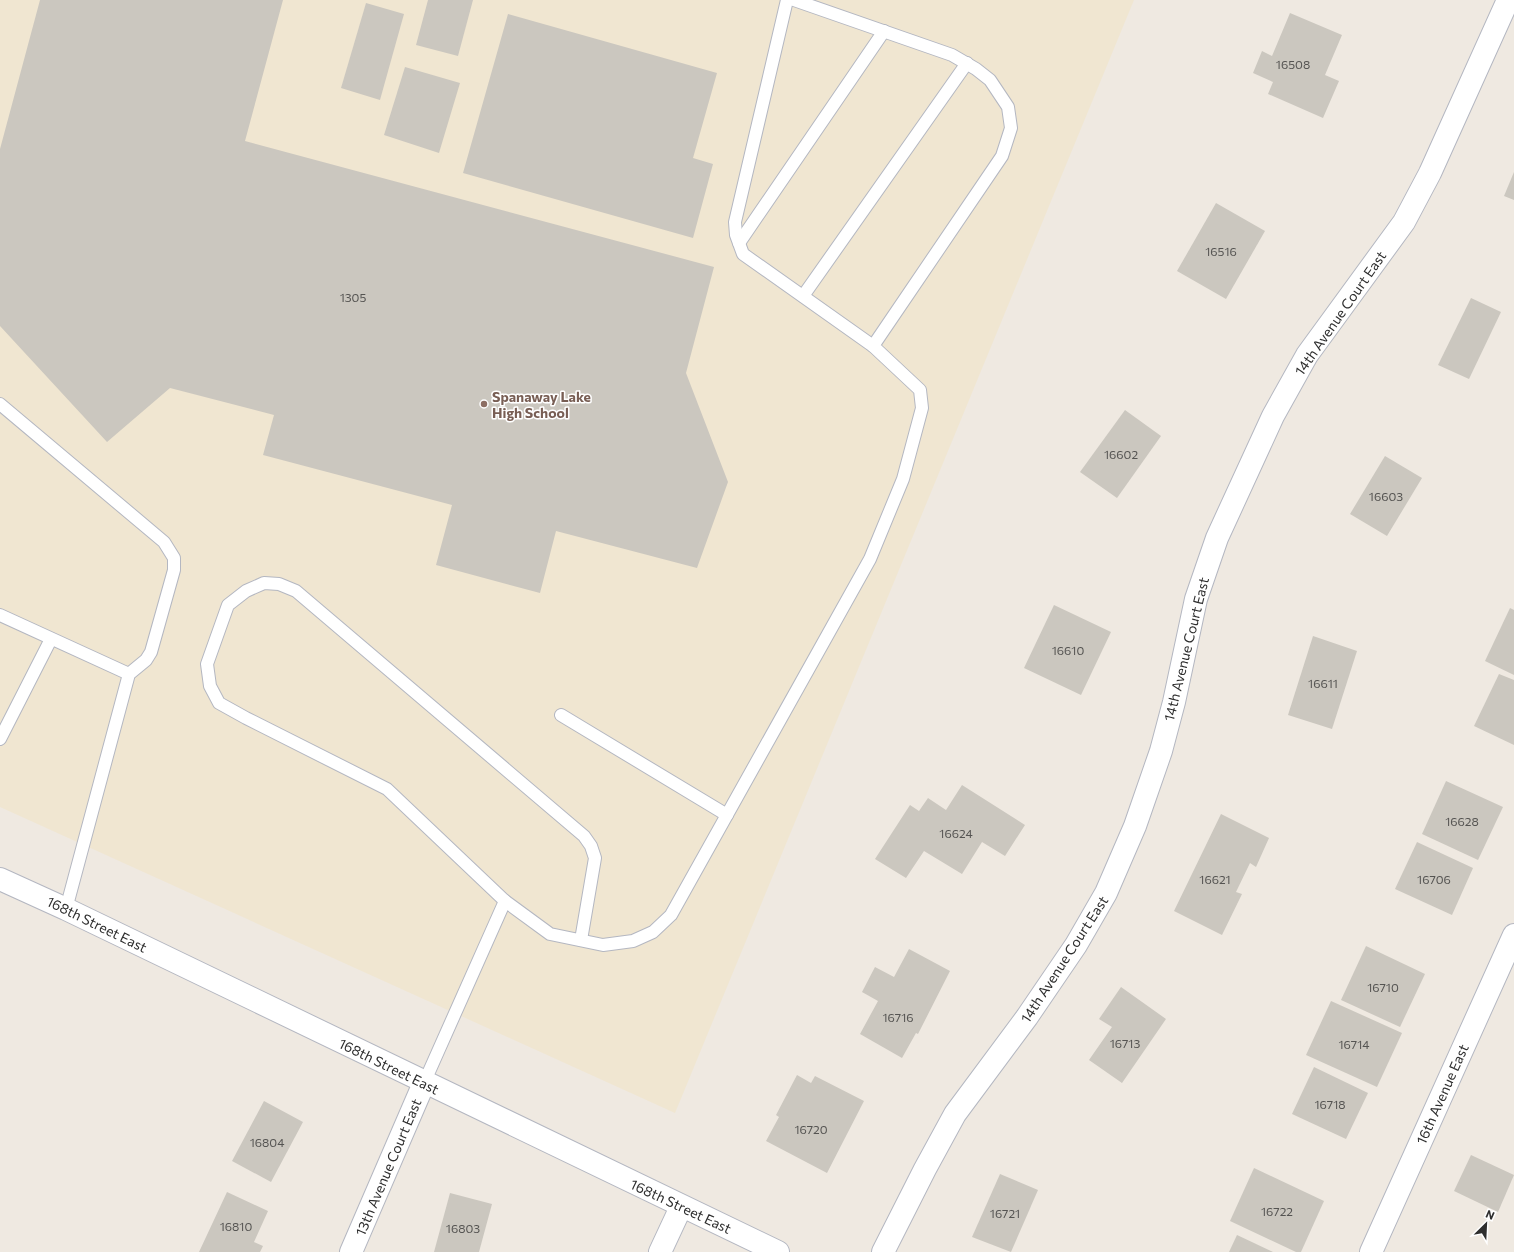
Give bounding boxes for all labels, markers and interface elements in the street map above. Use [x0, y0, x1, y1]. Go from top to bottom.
house number: 16508 [1276, 57, 1310, 71]
house number: 16516 [1205, 244, 1237, 258]
street label: 14th Avenue Court East [1291, 247, 1389, 378]
house number: 1305 [340, 290, 366, 304]
place label: Spanaway Lake High School [492, 388, 591, 421]
marker: Spanaway Lake High School [479, 399, 489, 409]
house number: 16602 [1104, 447, 1138, 461]
house number: 16603 [1369, 489, 1403, 503]
street label: 14th Avenue Court East [1160, 575, 1212, 723]
house number: 16610 [1052, 643, 1084, 657]
house number: 16611 [1308, 676, 1338, 690]
house number: 16628 [1445, 814, 1479, 828]
house number: 16624 [939, 826, 973, 840]
house number: 16621 [1199, 872, 1231, 886]
house number: 16706 [1417, 872, 1451, 886]
street label: 168th Street East [44, 892, 150, 956]
street label: 14th Avenue Court East [1017, 892, 1111, 1026]
house number: 16710 [1367, 980, 1399, 994]
house number: 16716 [882, 1010, 914, 1024]
street label: 168th Street East [336, 1034, 442, 1098]
house number: 16713 [1110, 1036, 1140, 1050]
house number: 16714 [1338, 1037, 1370, 1051]
street label: 16th Avenue East [1412, 1041, 1472, 1147]
street label: 13th Avenue Court East [351, 1096, 425, 1238]
house number: 16718 [1314, 1097, 1346, 1111]
house number: 16720 [794, 1122, 828, 1136]
house number: 16804 [250, 1135, 284, 1149]
street label: 168th Street East [628, 1175, 734, 1237]
house number: 16722 [1261, 1204, 1293, 1218]
north arrow [1466, 1204, 1506, 1244]
house number: 16721 [990, 1206, 1020, 1220]
text: N [1484, 1207, 1497, 1222]
house number: 16810 [220, 1219, 252, 1233]
house number: 16803 [446, 1221, 480, 1235]

